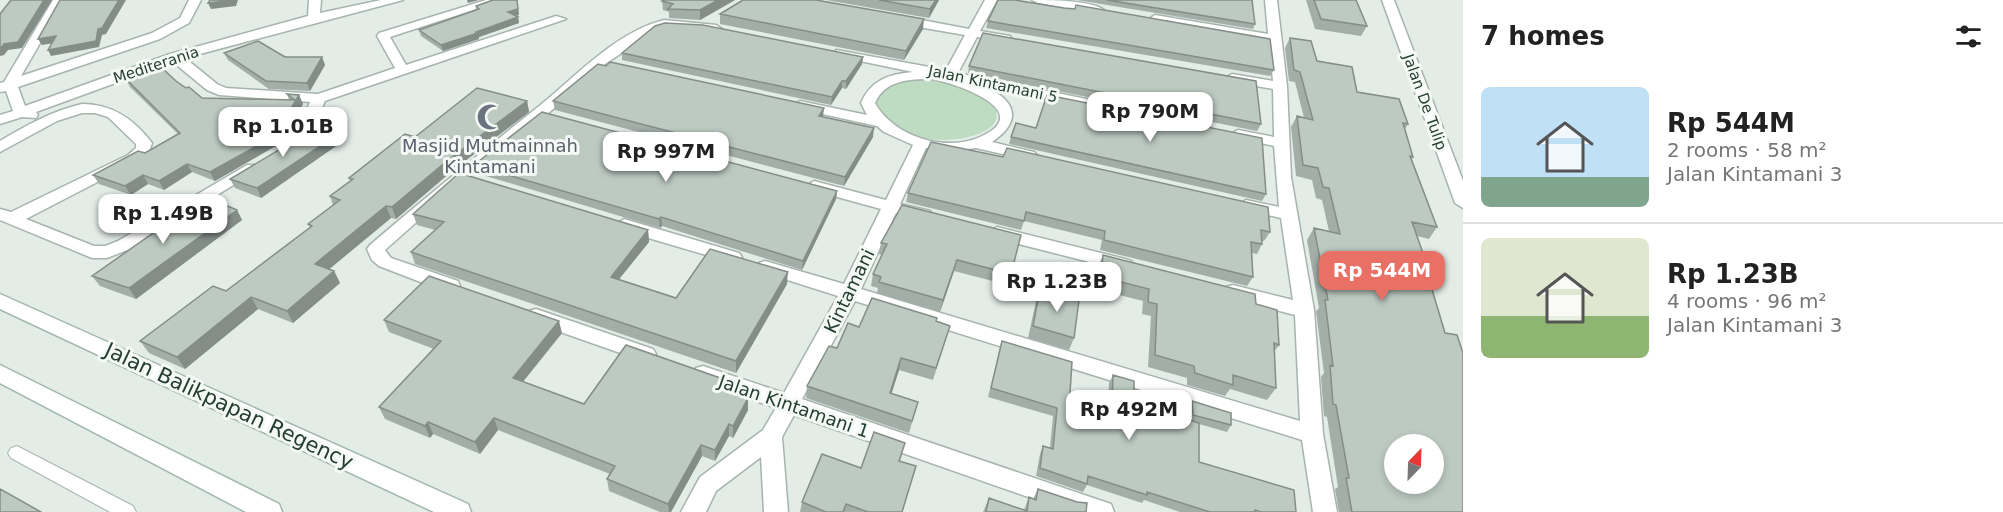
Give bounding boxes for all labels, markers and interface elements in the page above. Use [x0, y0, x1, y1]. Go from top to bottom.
icon: filters [1952, 20, 1985, 53]
text: 7 homes [1481, 21, 1605, 51]
street label: Mediterania [111, 43, 201, 87]
street label: Jalan De Tulip [1399, 51, 1451, 153]
street label: Jalan Kintamani 5 [926, 61, 1059, 106]
pin: Rp 790M [1095, 92, 1205, 143]
text: Rp 790M [1101, 99, 1199, 123]
mosque icon: Masjid Mutmainnah Kintamani [475, 102, 505, 132]
pin: Rp 1.01B [221, 107, 345, 158]
text: Rp 544M [1667, 108, 1795, 138]
icon: home [1529, 111, 1601, 183]
text: Rp 1.01B [232, 114, 334, 138]
pin: Rp 997M [611, 132, 721, 183]
place label: Masjid Mutmainnah Kintamani [402, 135, 578, 177]
text: 2 rooms · 58 m² [1667, 138, 1827, 162]
text: Rp 997M [617, 139, 715, 163]
text: Jalan Kintamani 3 [1667, 162, 1843, 186]
pin: Rp 1.49B [101, 194, 225, 245]
text: Rp 1.49B [112, 201, 214, 225]
street label: Kintamani [820, 245, 878, 337]
pin: Rp 544M [1327, 251, 1437, 302]
text: Rp 544M [1333, 258, 1431, 282]
text: Rp 1.23B [1667, 259, 1799, 289]
pin: Rp 1.23B [995, 262, 1119, 313]
icon: home [1529, 262, 1601, 334]
text: Rp 1.23B [1006, 269, 1108, 293]
text: 4 rooms · 96 m² [1667, 289, 1827, 313]
text: Jalan Kintamani 3 [1667, 313, 1843, 337]
street label: Jalan Balikpapan Regency [99, 337, 357, 474]
street label: Jalan Kintamani 1 [715, 370, 872, 442]
pin: Rp 492M [1074, 390, 1184, 441]
text: Rp 492M [1080, 397, 1178, 421]
north arrow [1384, 434, 1444, 494]
map controls [1384, 434, 1444, 494]

